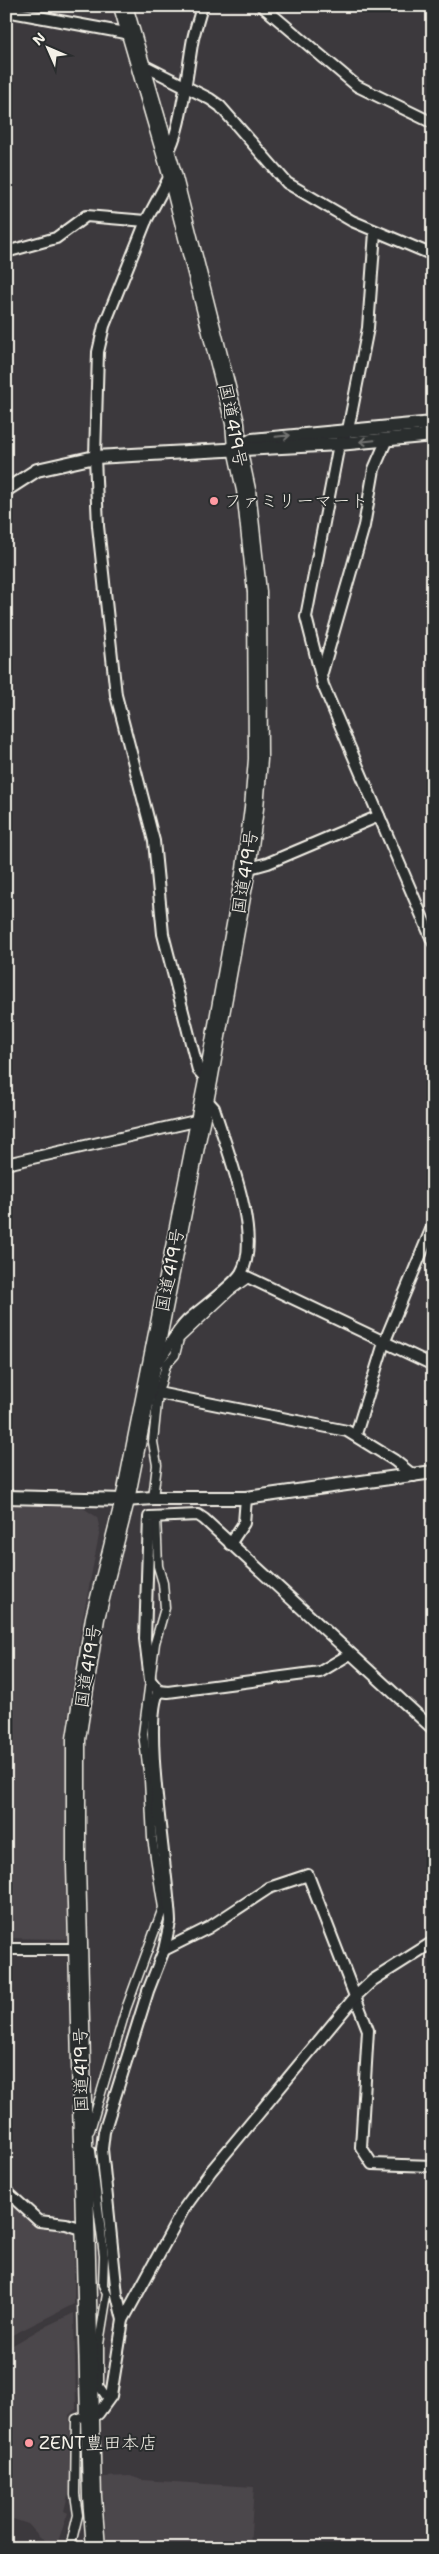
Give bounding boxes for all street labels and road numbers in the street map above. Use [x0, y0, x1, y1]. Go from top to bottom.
street label: 国道419号 [213, 381, 253, 469]
street label: 国道419号 [226, 828, 264, 916]
street label: 国道419号 [150, 1226, 190, 1314]
street label: 国道419号 [69, 1622, 107, 1710]
street label: 国道419号 [68, 2027, 94, 2113]

